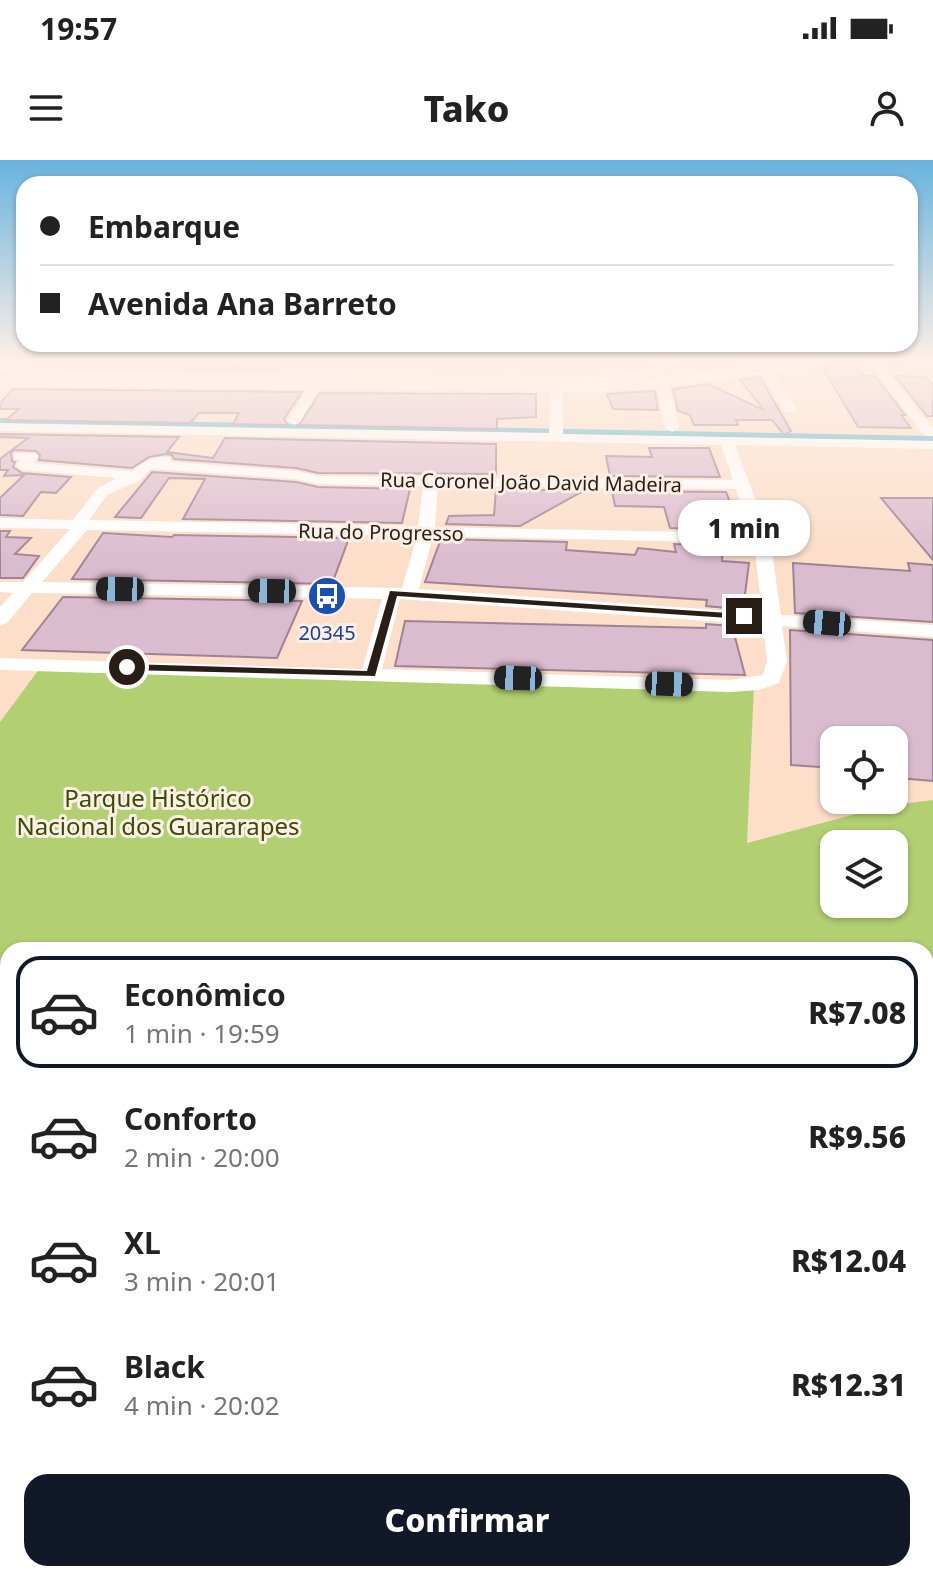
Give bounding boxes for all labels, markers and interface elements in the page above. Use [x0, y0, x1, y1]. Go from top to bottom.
text: 19:57 [40, 8, 117, 49]
text: Tako [424, 84, 509, 133]
icon: menu [24, 86, 68, 130]
icon: person [865, 86, 909, 130]
text: Embarque [88, 206, 240, 247]
text: Avenida Ana Barreto [88, 283, 397, 324]
street label: Rua Coronel João David Madeira [380, 466, 682, 498]
callout: 1 min [678, 500, 810, 556]
text: 1 min [708, 510, 780, 546]
street label: Rua do Progresso [298, 517, 464, 547]
bus stop icon: 20345 [306, 575, 348, 617]
car [96, 577, 144, 601]
car [248, 579, 296, 603]
route end [726, 598, 762, 634]
car [802, 609, 852, 637]
place label: 20345 [298, 619, 356, 646]
route start [109, 649, 145, 685]
car [494, 665, 542, 691]
car [645, 671, 693, 697]
map controls [820, 726, 908, 918]
button: locate [820, 726, 908, 814]
park label: Parque Histórico Nacional dos Guararapes [16, 781, 300, 842]
button: layers [820, 830, 908, 918]
text: Econômico [124, 974, 286, 1015]
icon: car [28, 976, 100, 1048]
text: R$7.08 [808, 992, 906, 1033]
text: 1 min · 19:59 [124, 1015, 280, 1051]
text: Conforto [124, 1098, 257, 1139]
icon: car [28, 1100, 100, 1172]
text: R$9.56 [808, 1116, 906, 1157]
text: 2 min · 20:00 [124, 1139, 280, 1175]
text: XL [124, 1222, 161, 1263]
icon: car [28, 1224, 100, 1296]
text: R$12.04 [791, 1240, 906, 1281]
text: 3 min · 20:01 [124, 1263, 280, 1299]
text: Black [124, 1346, 205, 1387]
icon: car [28, 1348, 100, 1420]
text: R$12.31 [791, 1364, 906, 1405]
text: 4 min · 20:02 [124, 1387, 280, 1423]
button: Confirmar [24, 1474, 910, 1566]

